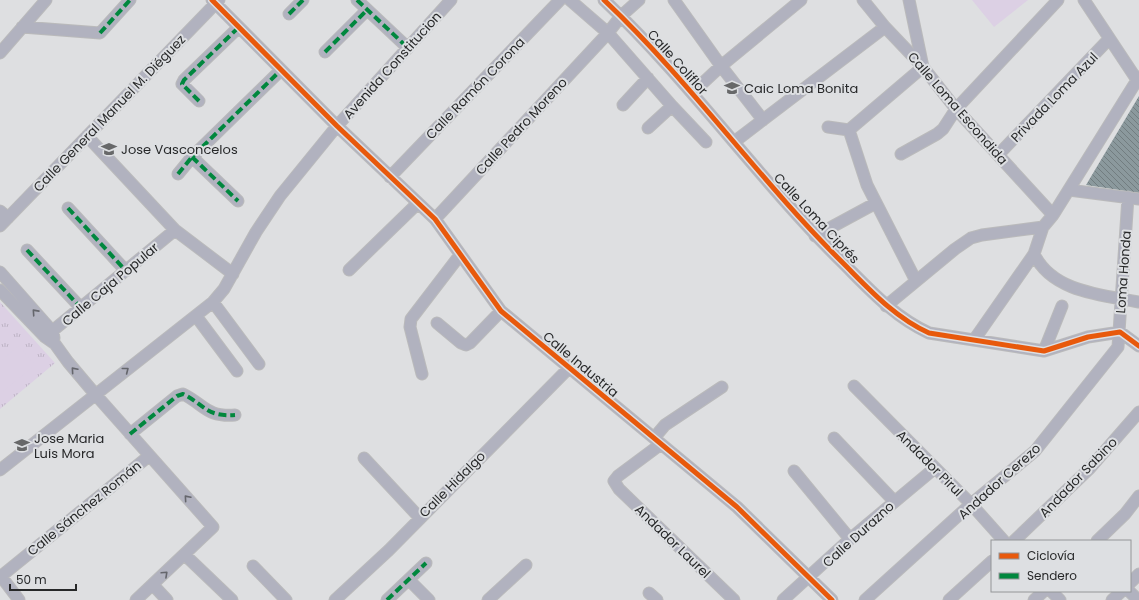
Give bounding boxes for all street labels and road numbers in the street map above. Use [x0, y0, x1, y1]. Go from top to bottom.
street label: Avenida Constitucion [339, 7, 446, 123]
street label: Calle Coliflor [643, 25, 712, 99]
street label: Calle General Manuel M. Diéguez [29, 30, 190, 196]
street label: Calle Ramón Corona [421, 33, 529, 144]
street label: Calle Loma Escondida [903, 48, 1012, 169]
street label: Privada Loma Azul [1006, 48, 1102, 147]
street label: Calle Pedro Moreno [471, 73, 572, 179]
street label: Calle Loma Ciprés [769, 169, 864, 268]
street label: Loma Honda [1111, 230, 1136, 314]
street label: Calle Caja Popular [58, 238, 163, 331]
street label: Calle Industria [539, 327, 623, 402]
street label: Andador Pirul [892, 426, 967, 501]
street label: Andador Sabino [1035, 433, 1122, 522]
street label: Andador Cerezo [954, 439, 1045, 524]
street label: Calle Hidalgo [415, 447, 490, 522]
street label: Calle Sánchez Román [23, 456, 145, 560]
street label: Calle Durazno [818, 497, 898, 572]
street label: Andador Laurel [630, 500, 715, 583]

